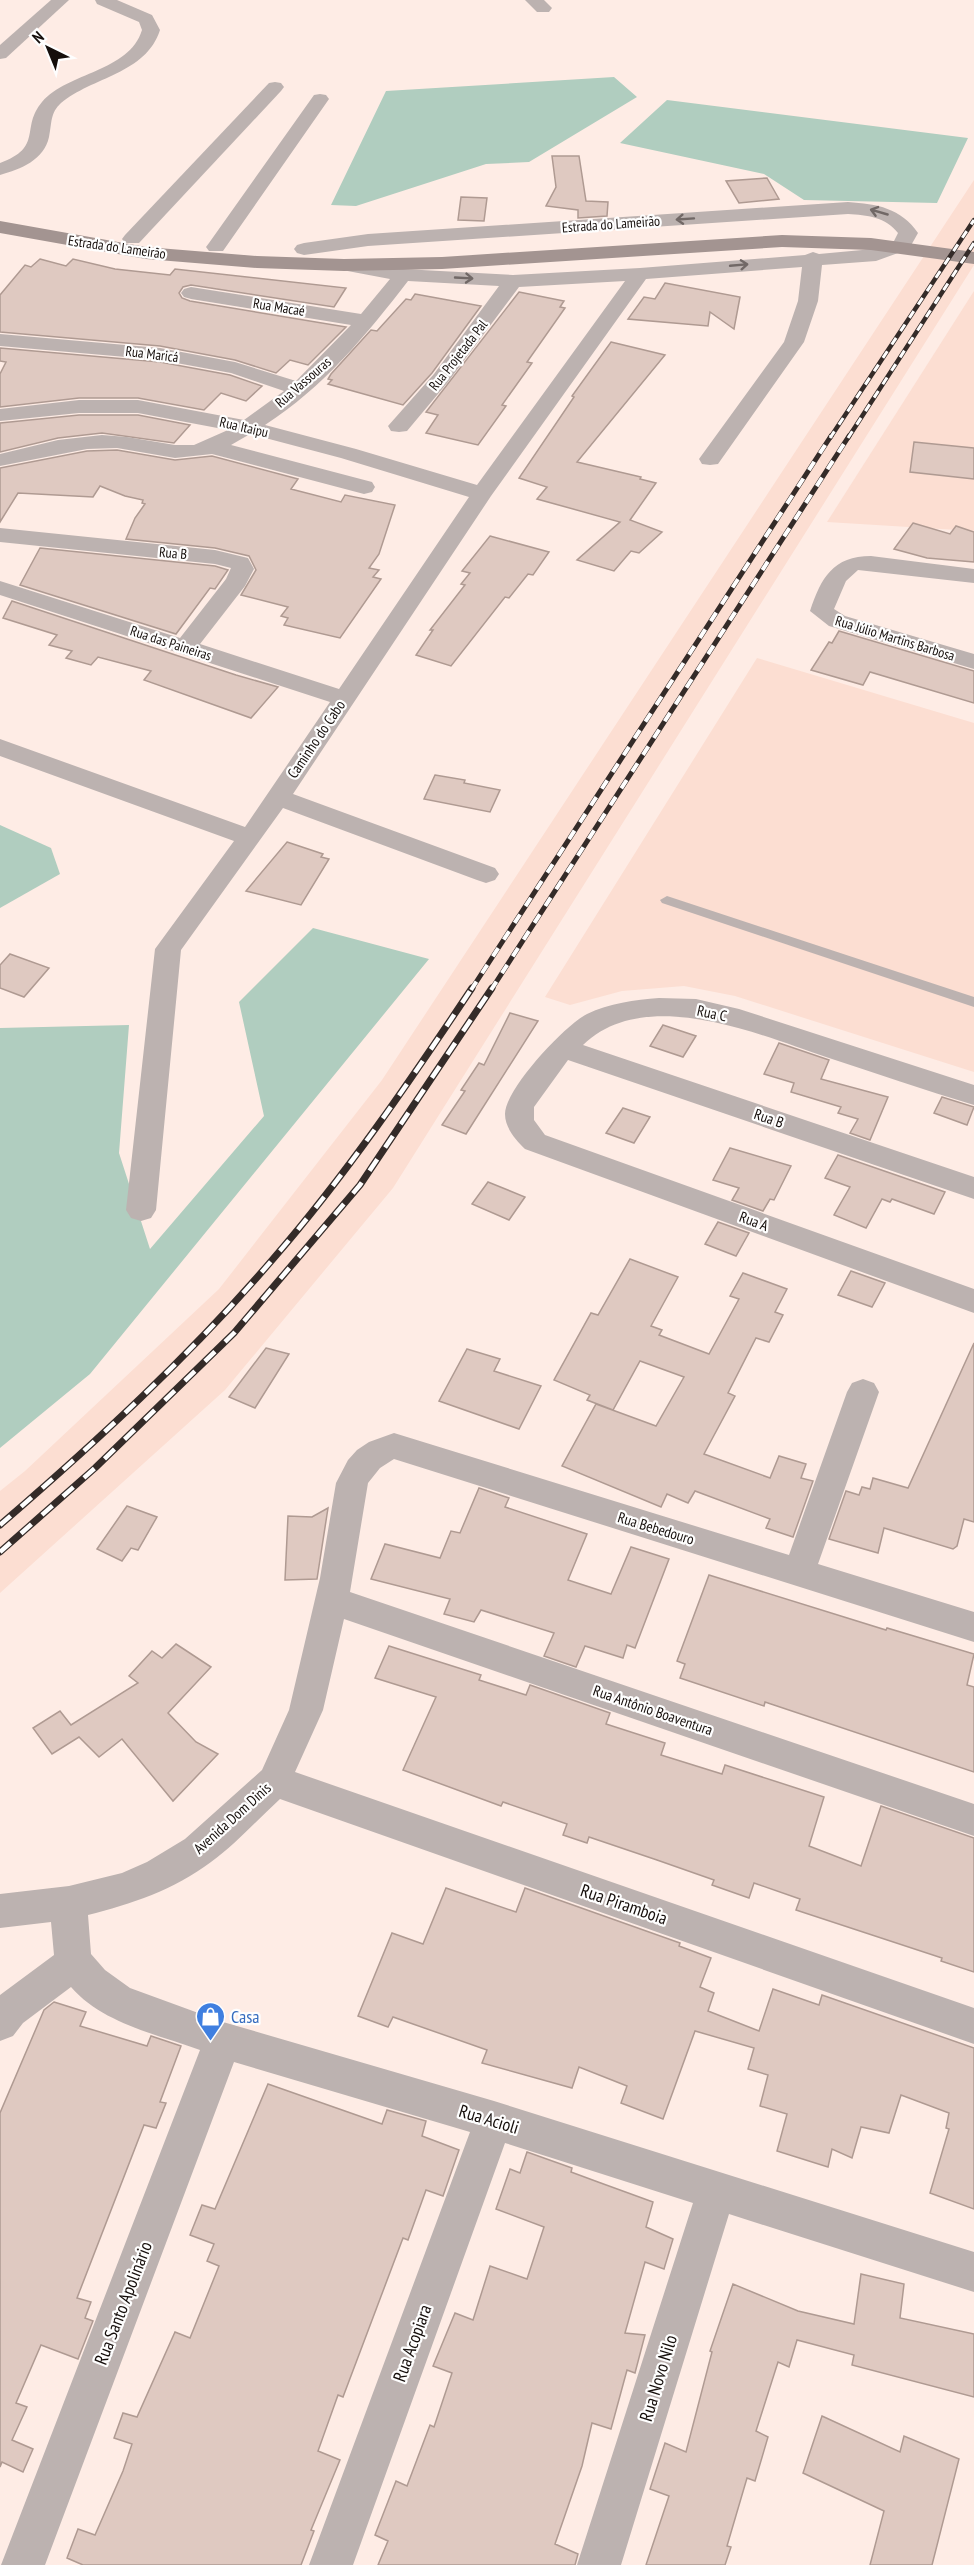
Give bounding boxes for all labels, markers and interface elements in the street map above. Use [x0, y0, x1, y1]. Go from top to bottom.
north arrow [18, 18, 78, 78]
text: N [28, 27, 48, 47]
one-way arrow [870, 206, 889, 217]
street label: Estrada do Lameirão [561, 212, 661, 236]
one-way arrow [675, 214, 695, 225]
street label: Estrada do Lameirão [67, 231, 167, 263]
one-way arrow [728, 259, 748, 270]
one-way arrow [454, 273, 474, 284]
street label: Rua Macaé [252, 294, 306, 320]
street label: Rua Projetada Pal [425, 315, 492, 394]
street label: Rua Maricá [124, 342, 180, 366]
street label: Rua Vassouras [271, 353, 335, 411]
street label: Rua Itaipu [218, 413, 270, 441]
street label: Rua B [158, 543, 188, 563]
street label: Rua Júlio Martins Barbosa [833, 611, 957, 665]
street label: Rua das Paineiras [128, 621, 214, 665]
street label: Caminho do Cabo [283, 696, 349, 782]
street label: Rua C [695, 1001, 729, 1025]
street label: Rua B [752, 1104, 786, 1132]
street label: Rua A [737, 1207, 772, 1235]
street label: Rua Bebedouro [615, 1507, 697, 1549]
street label: Rua Antônio Boaventura [591, 1681, 715, 1739]
street label: Avenida Dom Dinis [189, 1778, 275, 1858]
street label: Rua Piramboia [578, 1878, 670, 1930]
shop icon: Casa [194, 2000, 226, 2042]
place label: Casa [231, 2005, 260, 2028]
street label: Rua Acioli [456, 2099, 522, 2139]
street label: Rua Santo Apolinário [89, 2238, 157, 2368]
street label: Rua Acopiara [387, 2301, 437, 2385]
street label: Rua Novo Nilo [634, 2332, 682, 2424]

